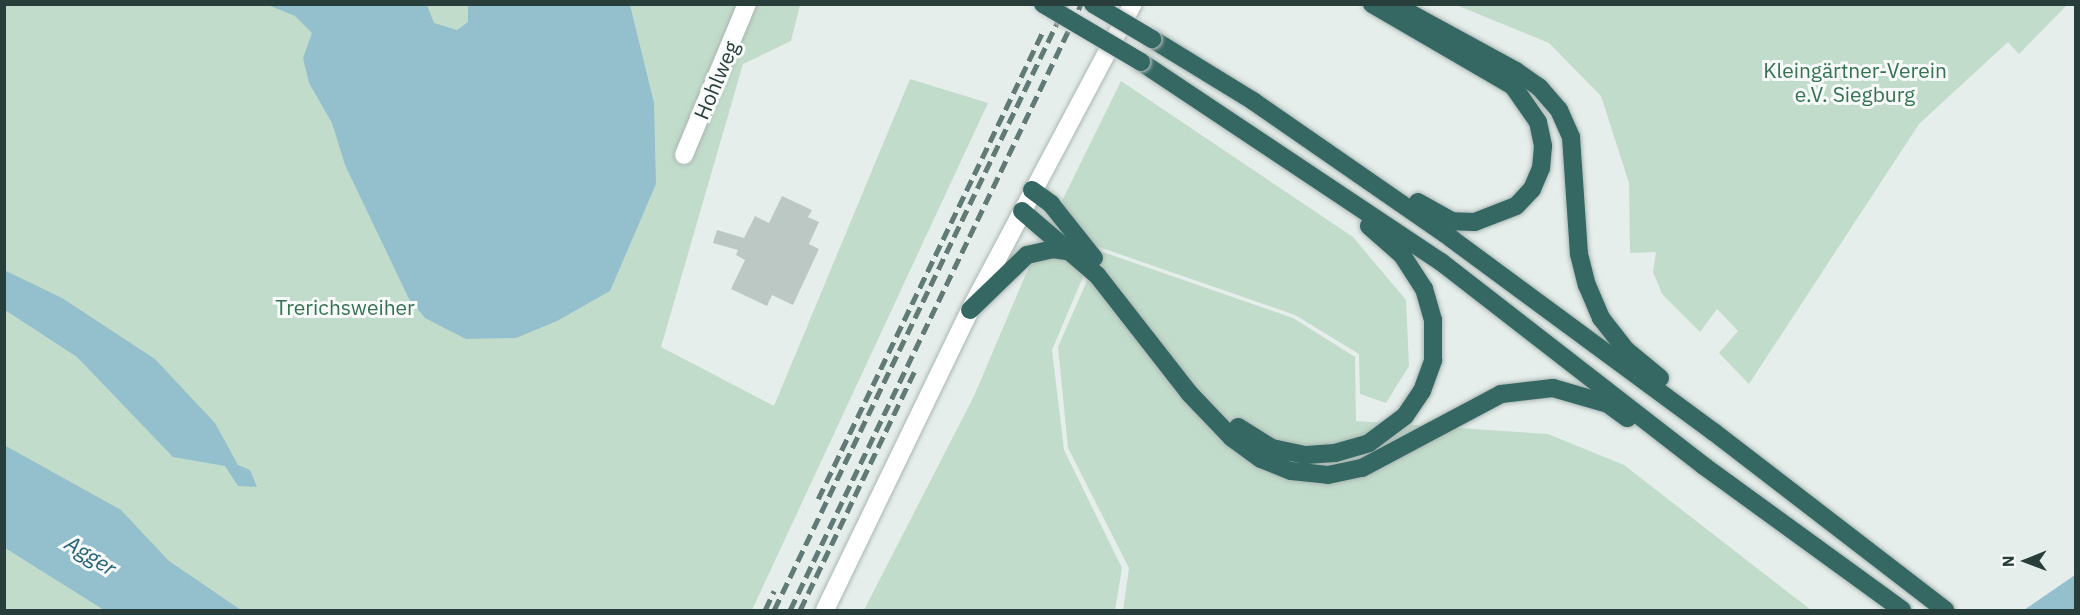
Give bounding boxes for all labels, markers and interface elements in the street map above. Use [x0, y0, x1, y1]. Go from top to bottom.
street label: Hohlweg [688, 37, 744, 123]
park label: Kleingärtner-Verein e.V. Siegburg [1763, 57, 1947, 107]
park label: Trerichsweiher [275, 294, 415, 320]
water label: Agger [61, 529, 121, 581]
north arrow [1996, 531, 2056, 591]
text: N [1998, 555, 2018, 567]

